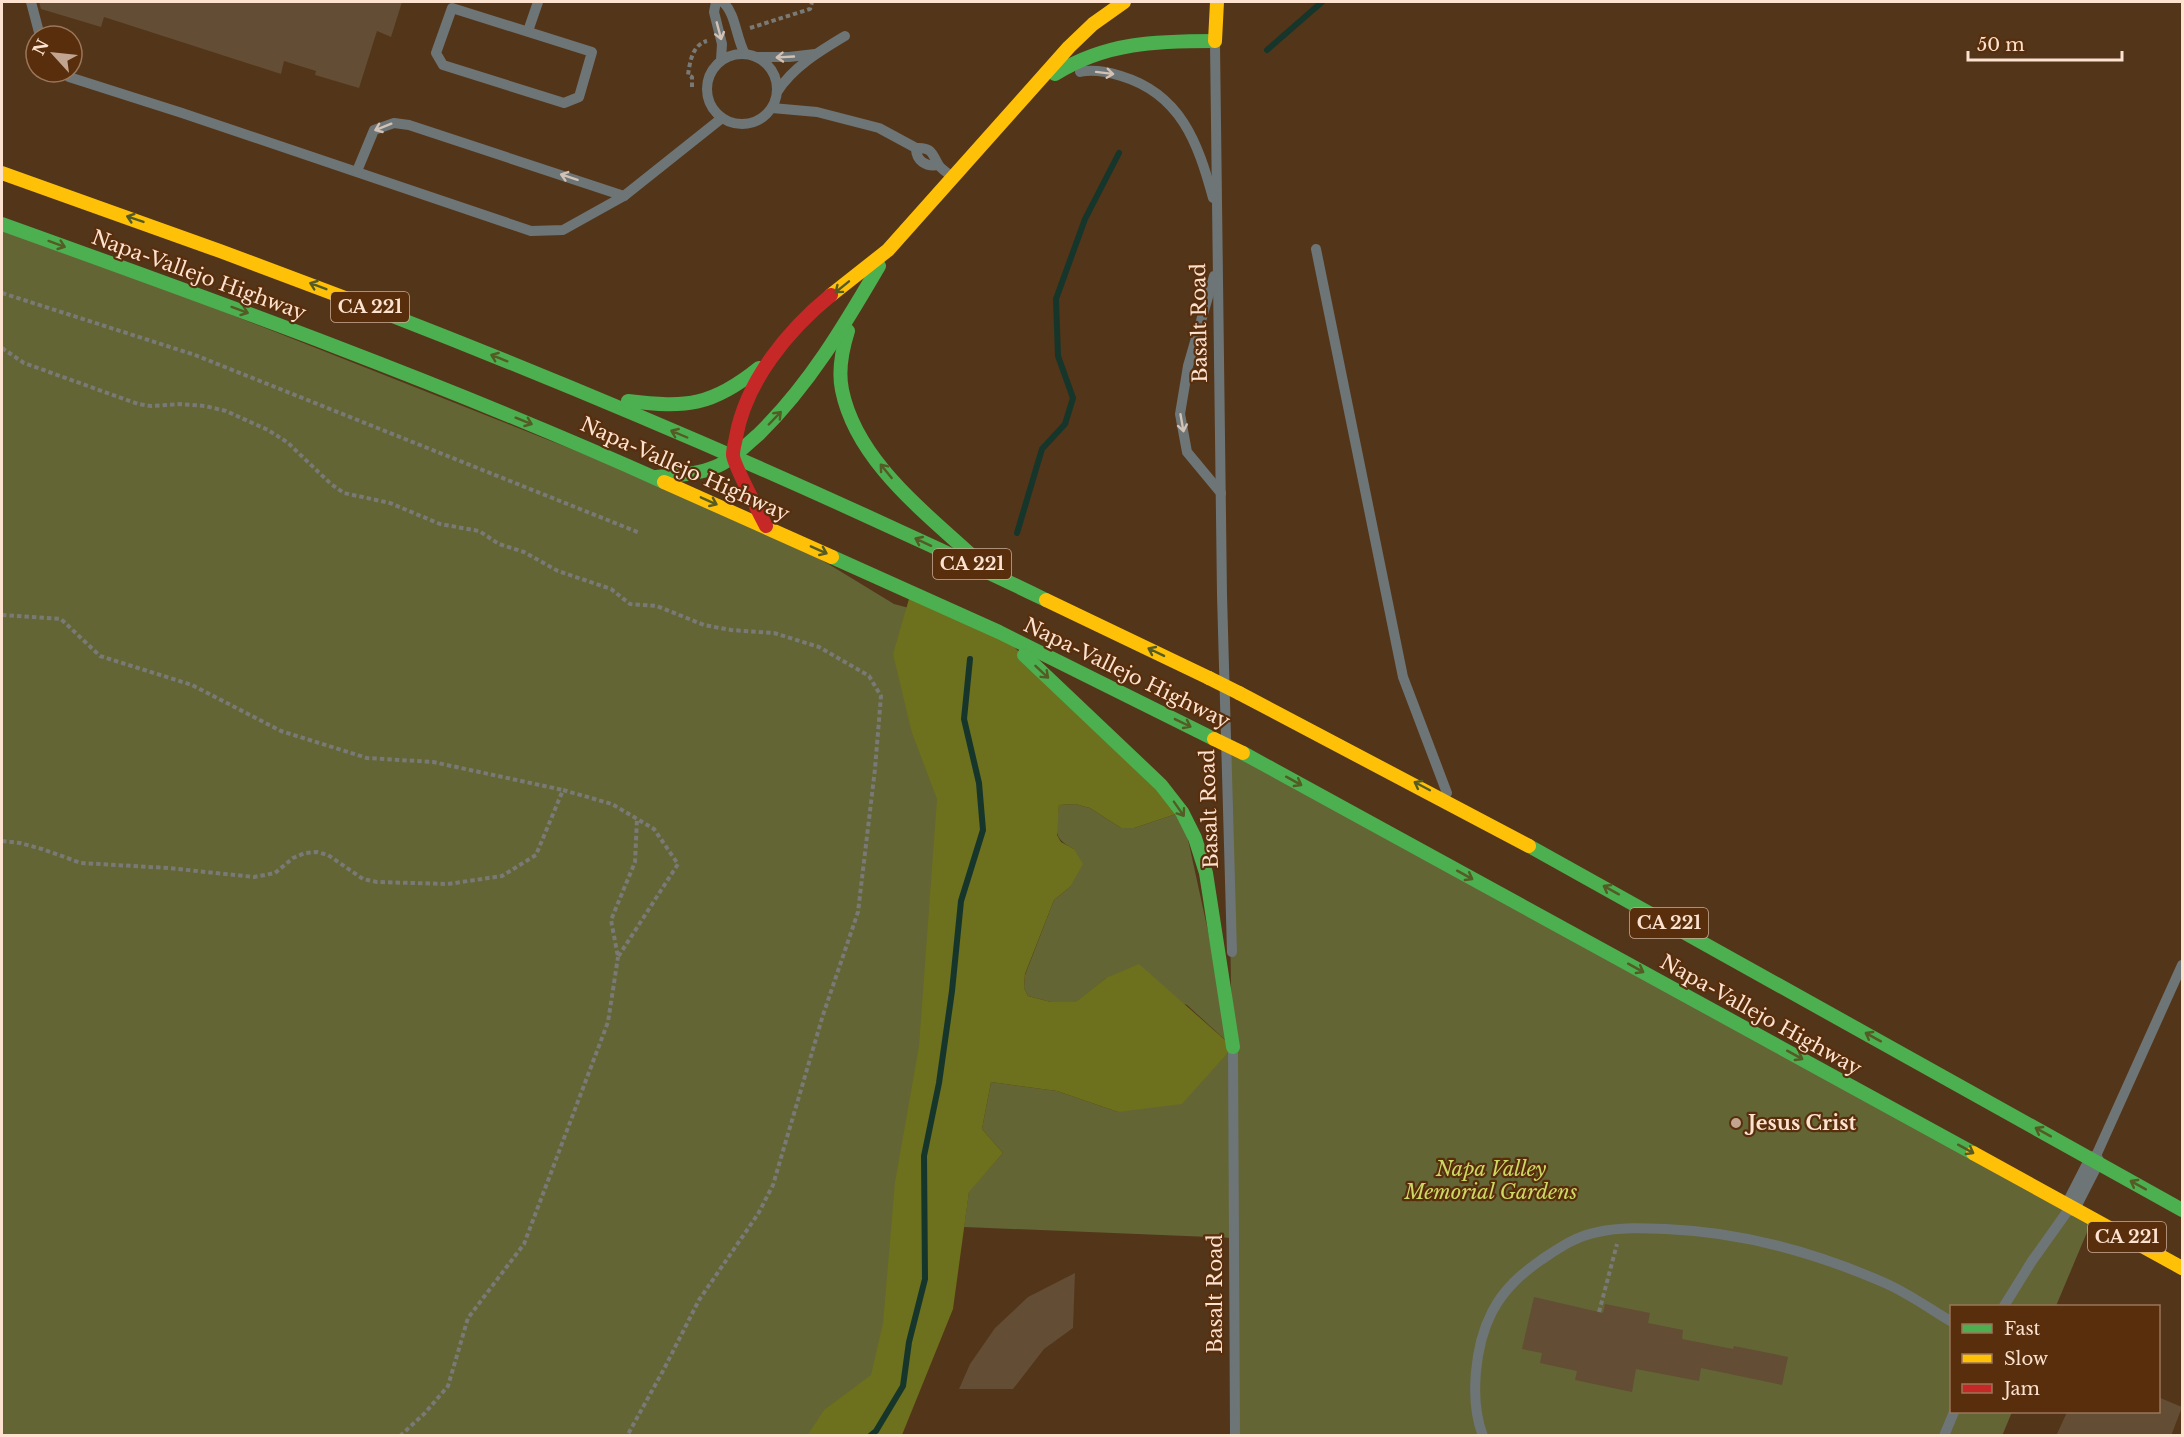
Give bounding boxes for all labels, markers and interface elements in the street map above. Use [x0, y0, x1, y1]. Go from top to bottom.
one-way arrow [714, 21, 725, 40]
north arrow [24, 24, 84, 84]
scale bar [1968, 24, 2122, 62]
text: 50 m [1977, 34, 2025, 56]
text: N [28, 36, 53, 58]
one-way arrow [776, 51, 796, 62]
one-way arrow [1095, 67, 1114, 78]
one-way arrow [374, 122, 393, 133]
one-way arrow [560, 171, 579, 182]
one-way arrow [126, 212, 145, 223]
street label: Napa-Vallejo Highway [88, 225, 310, 325]
one-way arrow [47, 239, 66, 250]
street label: Basalt Road [1186, 263, 1212, 383]
one-way arrow [309, 280, 328, 291]
one-way arrow [835, 280, 851, 293]
road number: CA 221 [331, 292, 409, 322]
one-way arrow [230, 305, 249, 316]
one-way arrow [491, 352, 509, 363]
one-way arrow [768, 410, 783, 425]
street label: Napa-Vallejo Highway [577, 412, 794, 526]
one-way arrow [1177, 413, 1188, 432]
one-way arrow [514, 416, 533, 427]
one-way arrow [670, 428, 688, 439]
one-way arrow [880, 464, 893, 480]
one-way arrow [699, 496, 718, 507]
one-way arrow [915, 535, 933, 547]
one-way arrow [809, 545, 828, 556]
road number: CA 221 [933, 549, 1011, 579]
street label: Napa-Vallejo Highway [1020, 613, 1234, 734]
one-way arrow [1148, 646, 1166, 658]
one-way arrow [1034, 664, 1049, 679]
one-way arrow [1173, 718, 1191, 729]
street label: Basalt Road [1195, 749, 1223, 869]
one-way arrow [1285, 775, 1302, 787]
one-way arrow [1413, 780, 1431, 791]
one-way arrow [1173, 801, 1185, 817]
one-way arrow [1456, 869, 1473, 881]
one-way arrow [1603, 884, 1620, 896]
road number: CA 221 [1630, 908, 1708, 938]
street label: Napa-Vallejo Highway [1656, 950, 1866, 1081]
one-way arrow [1627, 962, 1644, 974]
one-way arrow [1864, 1031, 1882, 1042]
one-way arrow [1786, 1049, 1803, 1061]
place label: Jesus Crist [1744, 1111, 1857, 1135]
marker: Jesus Crist [1729, 1116, 1743, 1130]
one-way arrow [2035, 1126, 2052, 1138]
one-way arrow [1957, 1143, 1974, 1155]
park label: Napa Valley Memorial Gardens [1404, 1157, 1578, 1204]
one-way arrow [2130, 1179, 2147, 1191]
road number: CA 221 [2088, 1222, 2166, 1252]
street label: Basalt Road [1203, 1234, 1227, 1354]
legend [1950, 1305, 2160, 1413]
text: Fast [2004, 1318, 2041, 1340]
text: Slow [2004, 1348, 2049, 1370]
text: Jam [2002, 1378, 2040, 1400]

